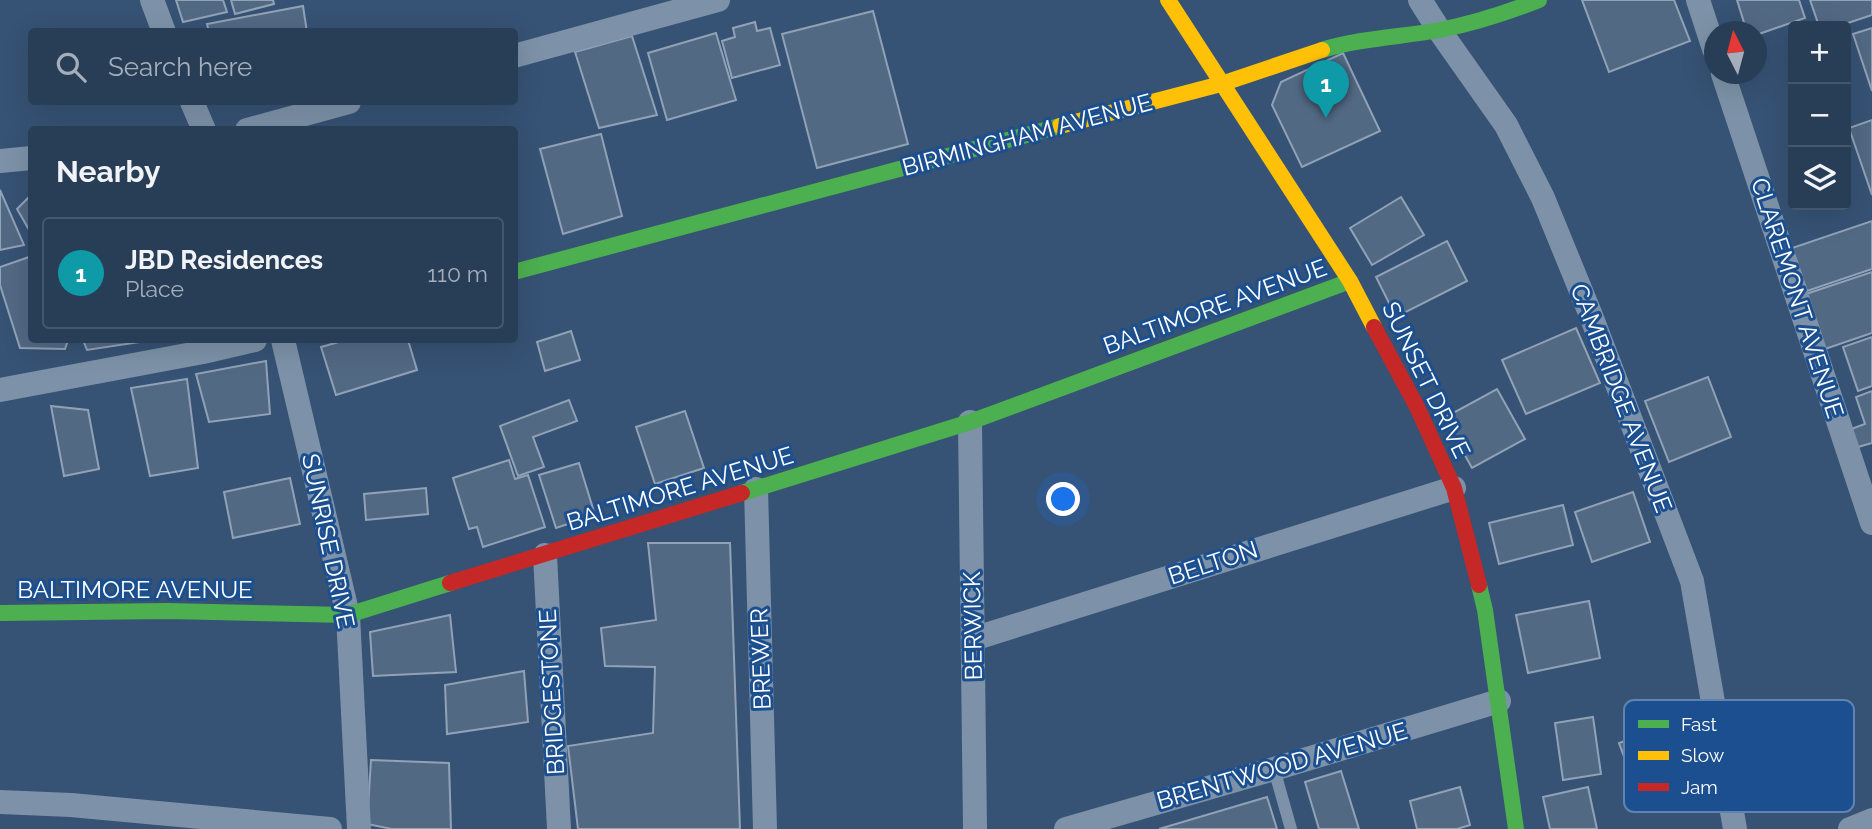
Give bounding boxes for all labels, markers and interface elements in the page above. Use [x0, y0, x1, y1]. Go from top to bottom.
north arrow [1704, 21, 1767, 84]
map controls [1788, 21, 1851, 210]
button: + [1788, 21, 1851, 84]
search box [28, 28, 518, 105]
icon: search [52, 48, 90, 86]
text: Search here [108, 52, 252, 82]
pin: 1 [1303, 60, 1349, 118]
button: − [1788, 84, 1851, 147]
street label: BIRMINGHAM AVENUE [899, 87, 1155, 182]
button: layers [1788, 147, 1851, 210]
text: Nearby [56, 154, 160, 189]
street label: CLAREMONT AVENUE [1745, 174, 1850, 422]
text: JBD Residences [125, 245, 323, 275]
street label: BALTIMORE AVENUE [1099, 253, 1330, 360]
text: 1 [75, 260, 87, 287]
text: 110 m [427, 260, 488, 287]
text: Place [125, 275, 184, 302]
street label: CAMBRIDGE AVENUE [1564, 279, 1678, 516]
street label: SUNSET DRIVE [1376, 297, 1477, 463]
street label: BALTIMORE AVENUE [563, 440, 797, 537]
street label: SUNRISE DRIVE [296, 451, 361, 631]
your location [1046, 482, 1080, 516]
street label: BELTON [1164, 534, 1261, 591]
street label: BERWICK [957, 571, 988, 681]
street label: BALTIMORE AVENUE [17, 575, 253, 604]
street label: BRIDGESTONE [533, 608, 570, 776]
street label: BREWER [744, 608, 777, 710]
legend [1624, 700, 1854, 812]
text: Fast [1681, 713, 1717, 735]
street label: BRENTWOOD AVENUE [1153, 716, 1411, 815]
text: Slow [1681, 744, 1725, 766]
text: Jam [1681, 776, 1718, 798]

